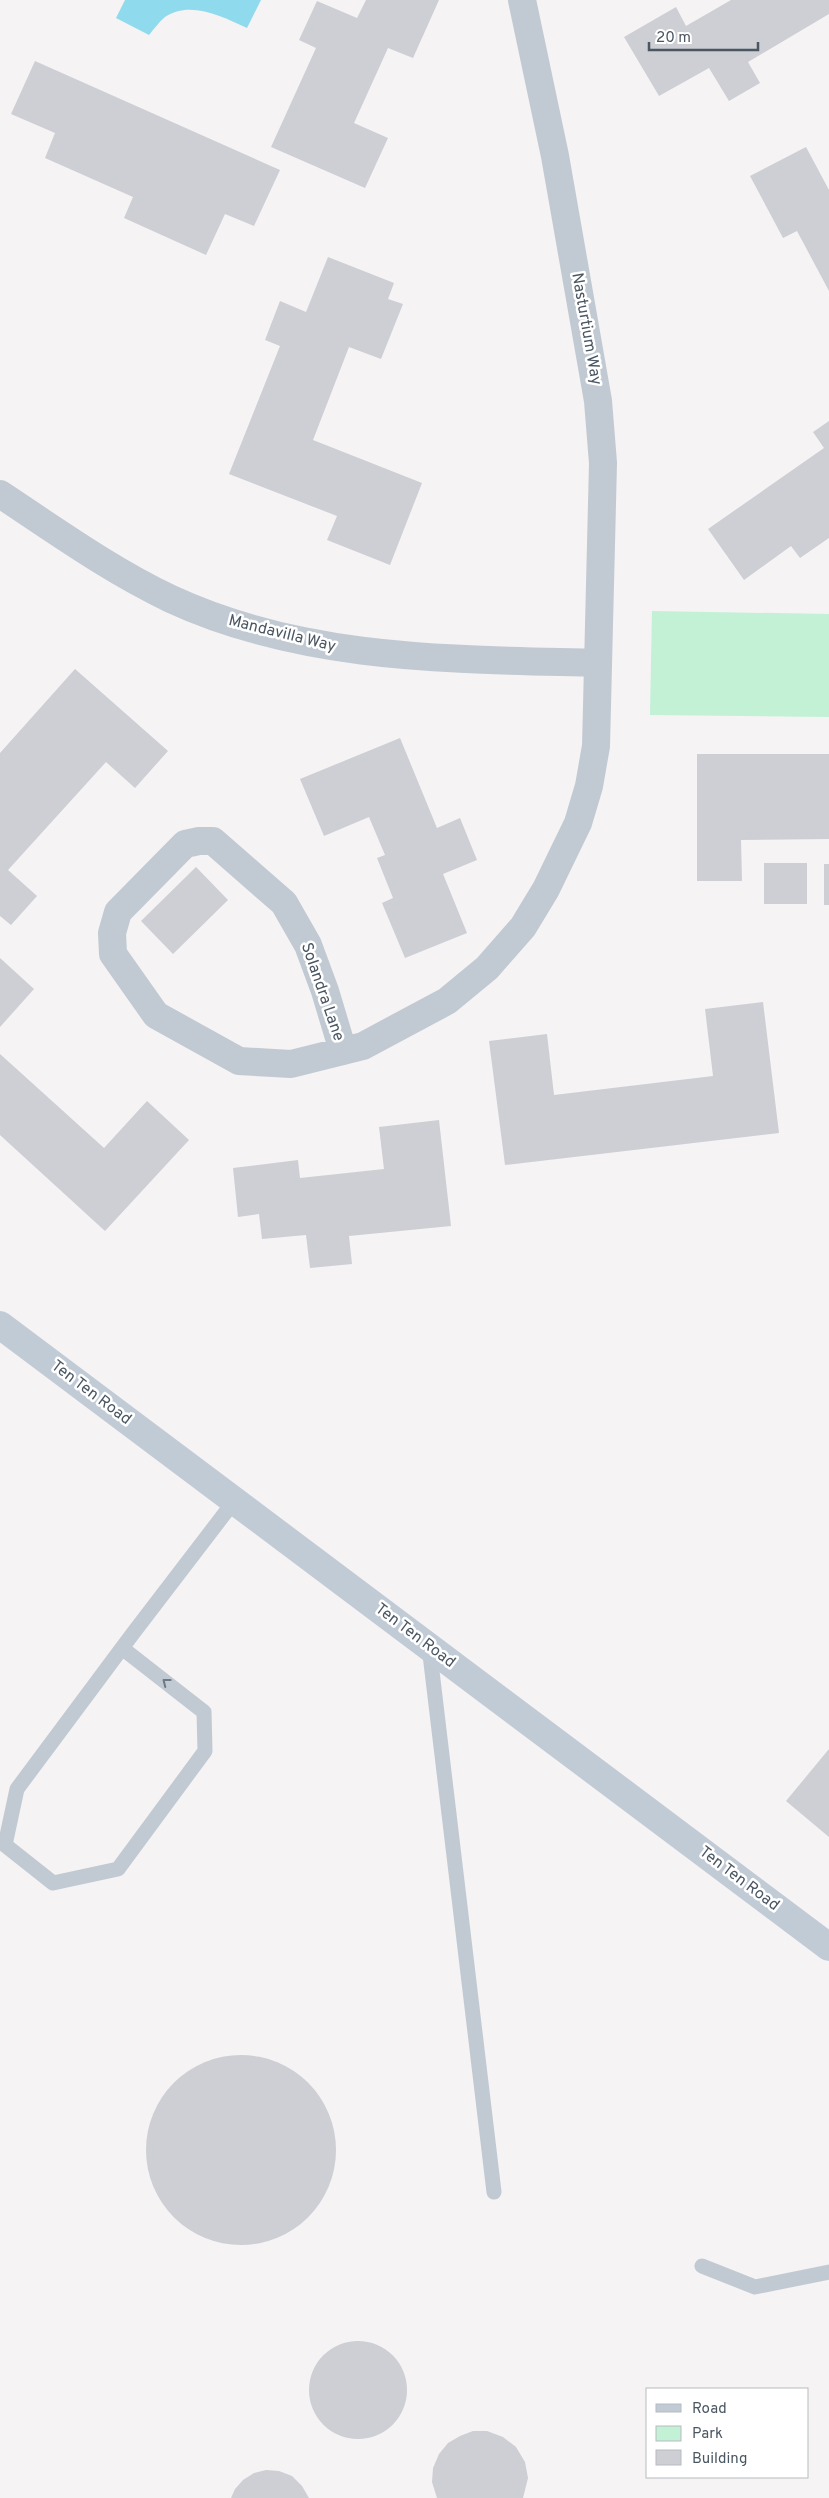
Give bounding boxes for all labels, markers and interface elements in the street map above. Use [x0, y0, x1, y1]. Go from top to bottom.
scale bar [649, 20, 758, 52]
text: 20 m [656, 29, 691, 48]
street label: Nasturtium Way [566, 271, 606, 387]
street label: Mandavilla Way [226, 611, 338, 657]
street label: Solandra Lane [296, 940, 348, 1044]
street label: Ten Ten Road [47, 1356, 135, 1430]
street label: Ten Ten Road [371, 1599, 459, 1673]
one-way arrow [163, 1680, 172, 1688]
street label: Ten Ten Road [695, 1842, 783, 1916]
legend [646, 2388, 809, 2478]
text: Road [692, 2400, 727, 2419]
text: Park [692, 2425, 723, 2444]
text: Building [692, 2450, 747, 2469]

